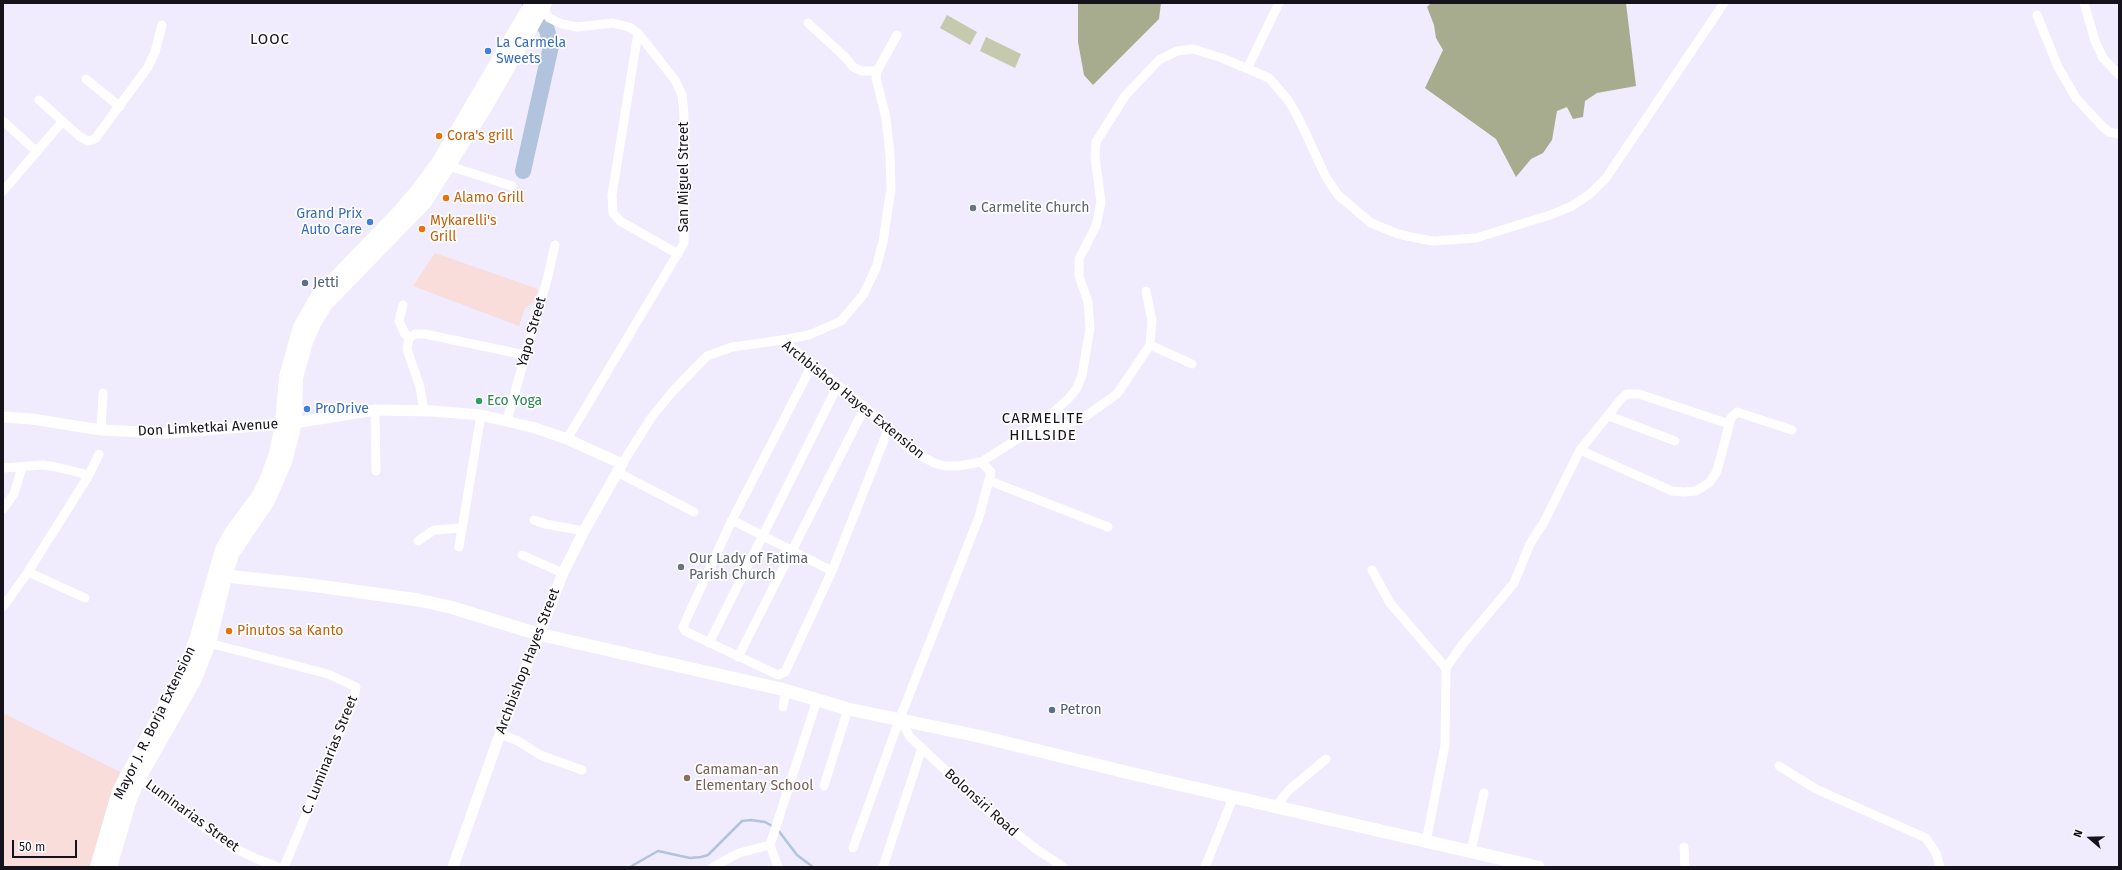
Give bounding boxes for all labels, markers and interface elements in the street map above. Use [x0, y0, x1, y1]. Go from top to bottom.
district label: LOOC [250, 31, 290, 49]
place label: La Carmela Sweets [496, 35, 566, 68]
marker: La Carmela Sweets [483, 46, 493, 56]
street label: San Miguel Street [676, 122, 692, 232]
place label: Cora's grill [447, 128, 513, 144]
marker: Cora's grill [434, 131, 444, 141]
place label: Alamo Grill [454, 190, 524, 206]
marker: Alamo Grill [441, 193, 451, 203]
place label: Carmelite Church [981, 200, 1090, 216]
marker: Carmelite Church [968, 203, 978, 213]
place label: Grand Prix Auto Care [296, 206, 362, 238]
place label: Mykarelli's Grill [430, 213, 497, 246]
marker: Grand Prix Auto Care [365, 217, 375, 227]
marker: Mykarelli's Grill [417, 224, 427, 234]
place label: Jetti [313, 275, 339, 291]
marker: Jetti [300, 278, 310, 288]
street label: Yapo Street [514, 295, 550, 369]
street label: Archbishop Hayes Extension [778, 337, 928, 463]
place label: Eco Yoga [487, 393, 542, 409]
marker: Eco Yoga [474, 396, 484, 406]
place label: ProDrive [315, 401, 369, 417]
marker: ProDrive [302, 404, 312, 414]
district label: CARMELITE HILLSIDE [1002, 410, 1084, 445]
street label: Don Limketkai Avenue [137, 416, 279, 440]
place label: Our Lady of Fatima Parish Church [689, 551, 808, 584]
marker: Our Lady of Fatima Parish Church [676, 562, 686, 572]
street label: Archbishop Hayes Street [492, 586, 564, 736]
place label: Pinutos sa Kanto [237, 623, 343, 639]
marker: Pinutos sa Kanto [224, 626, 234, 636]
street label: Mayor J. R. Borja Extension [111, 644, 199, 802]
street label: C. Luminarias Street [298, 693, 362, 817]
place label: Petron [1060, 702, 1102, 718]
marker: Petron [1047, 705, 1057, 715]
place label: Camaman-an Elementary School [695, 762, 813, 794]
street label: Bolonsiri Road [941, 766, 1021, 840]
marker: Camaman-an Elementary School [682, 773, 692, 783]
street label: Luminarias Street [142, 776, 242, 856]
north arrow [2070, 818, 2110, 858]
text: N [2071, 828, 2086, 839]
scale bar [14, 832, 79, 858]
text: 50 m [19, 840, 45, 854]

